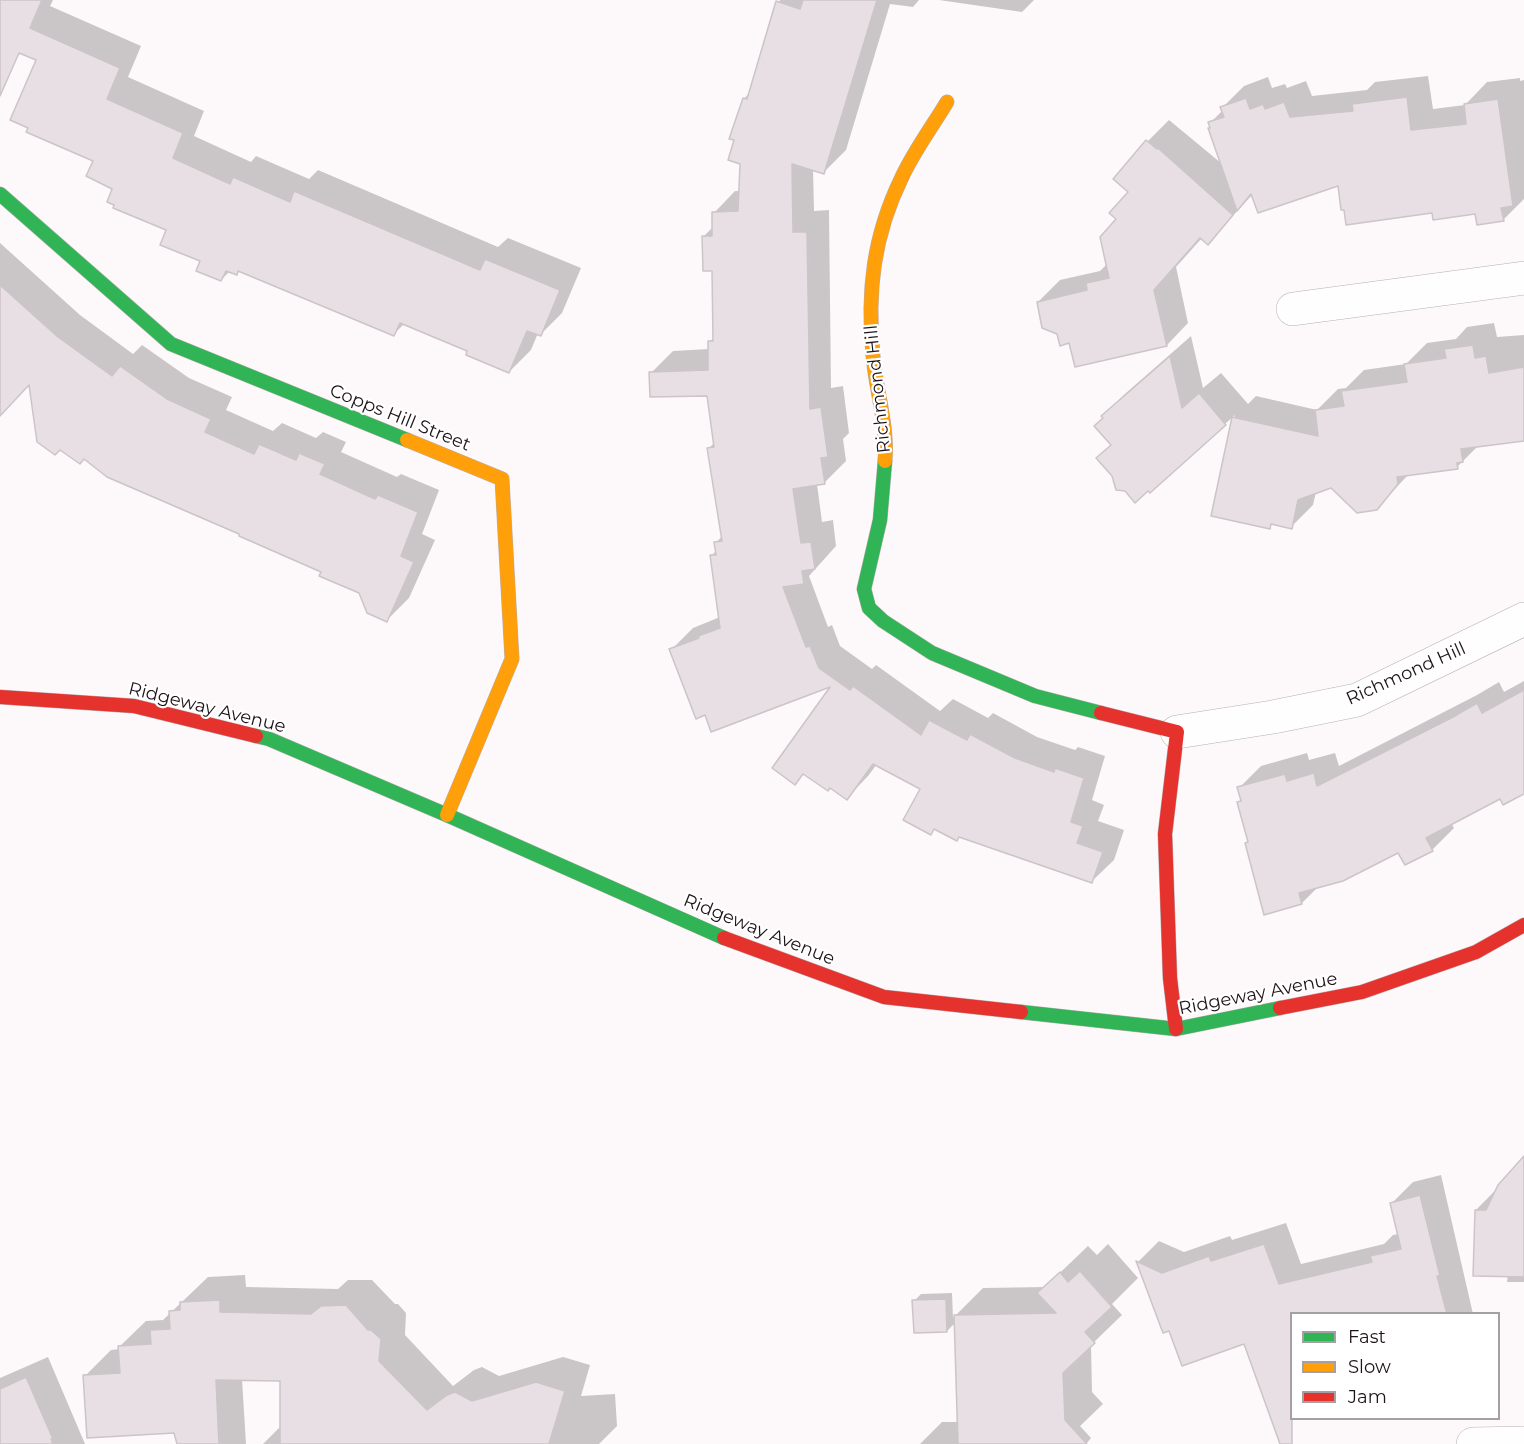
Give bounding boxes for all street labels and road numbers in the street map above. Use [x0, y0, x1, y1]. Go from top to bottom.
street label: Richmond Hill [861, 324, 895, 454]
street label: Copps Hill Street [326, 380, 474, 456]
street label: Richmond Hill [1343, 638, 1469, 710]
street label: Ridgeway Avenue [126, 678, 288, 738]
street label: Ridgeway Avenue [680, 890, 838, 970]
street label: Ridgeway Avenue [1177, 968, 1339, 1020]

